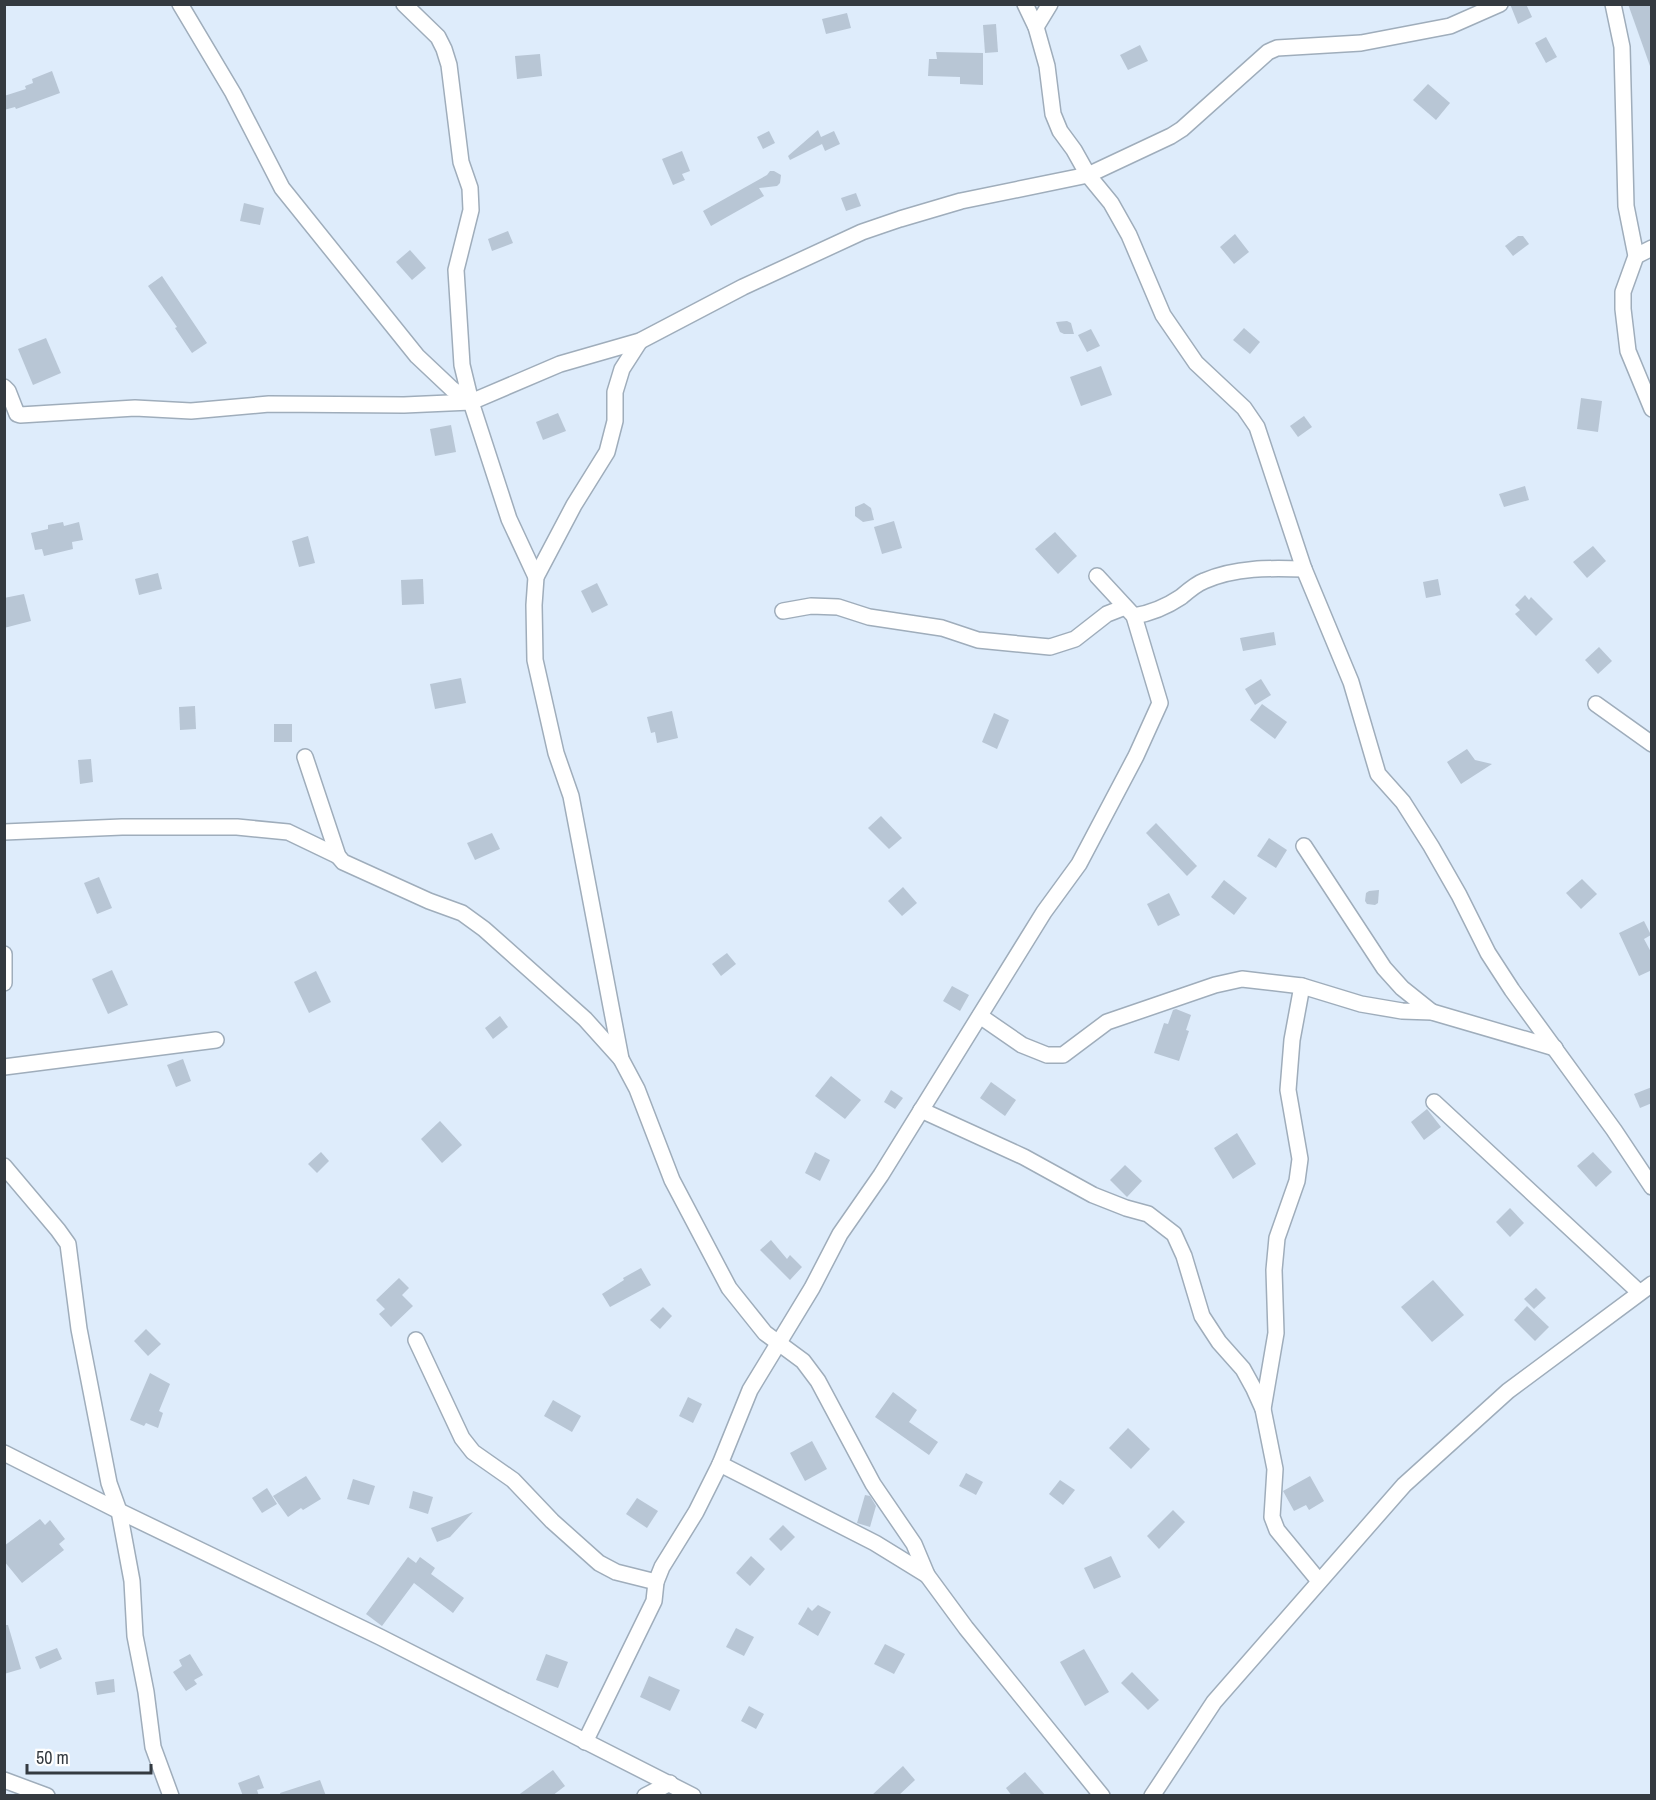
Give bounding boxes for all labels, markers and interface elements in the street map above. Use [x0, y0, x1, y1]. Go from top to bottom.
scale bar [27, 1737, 152, 1775]
text: 50 m [36, 1745, 69, 1770]

